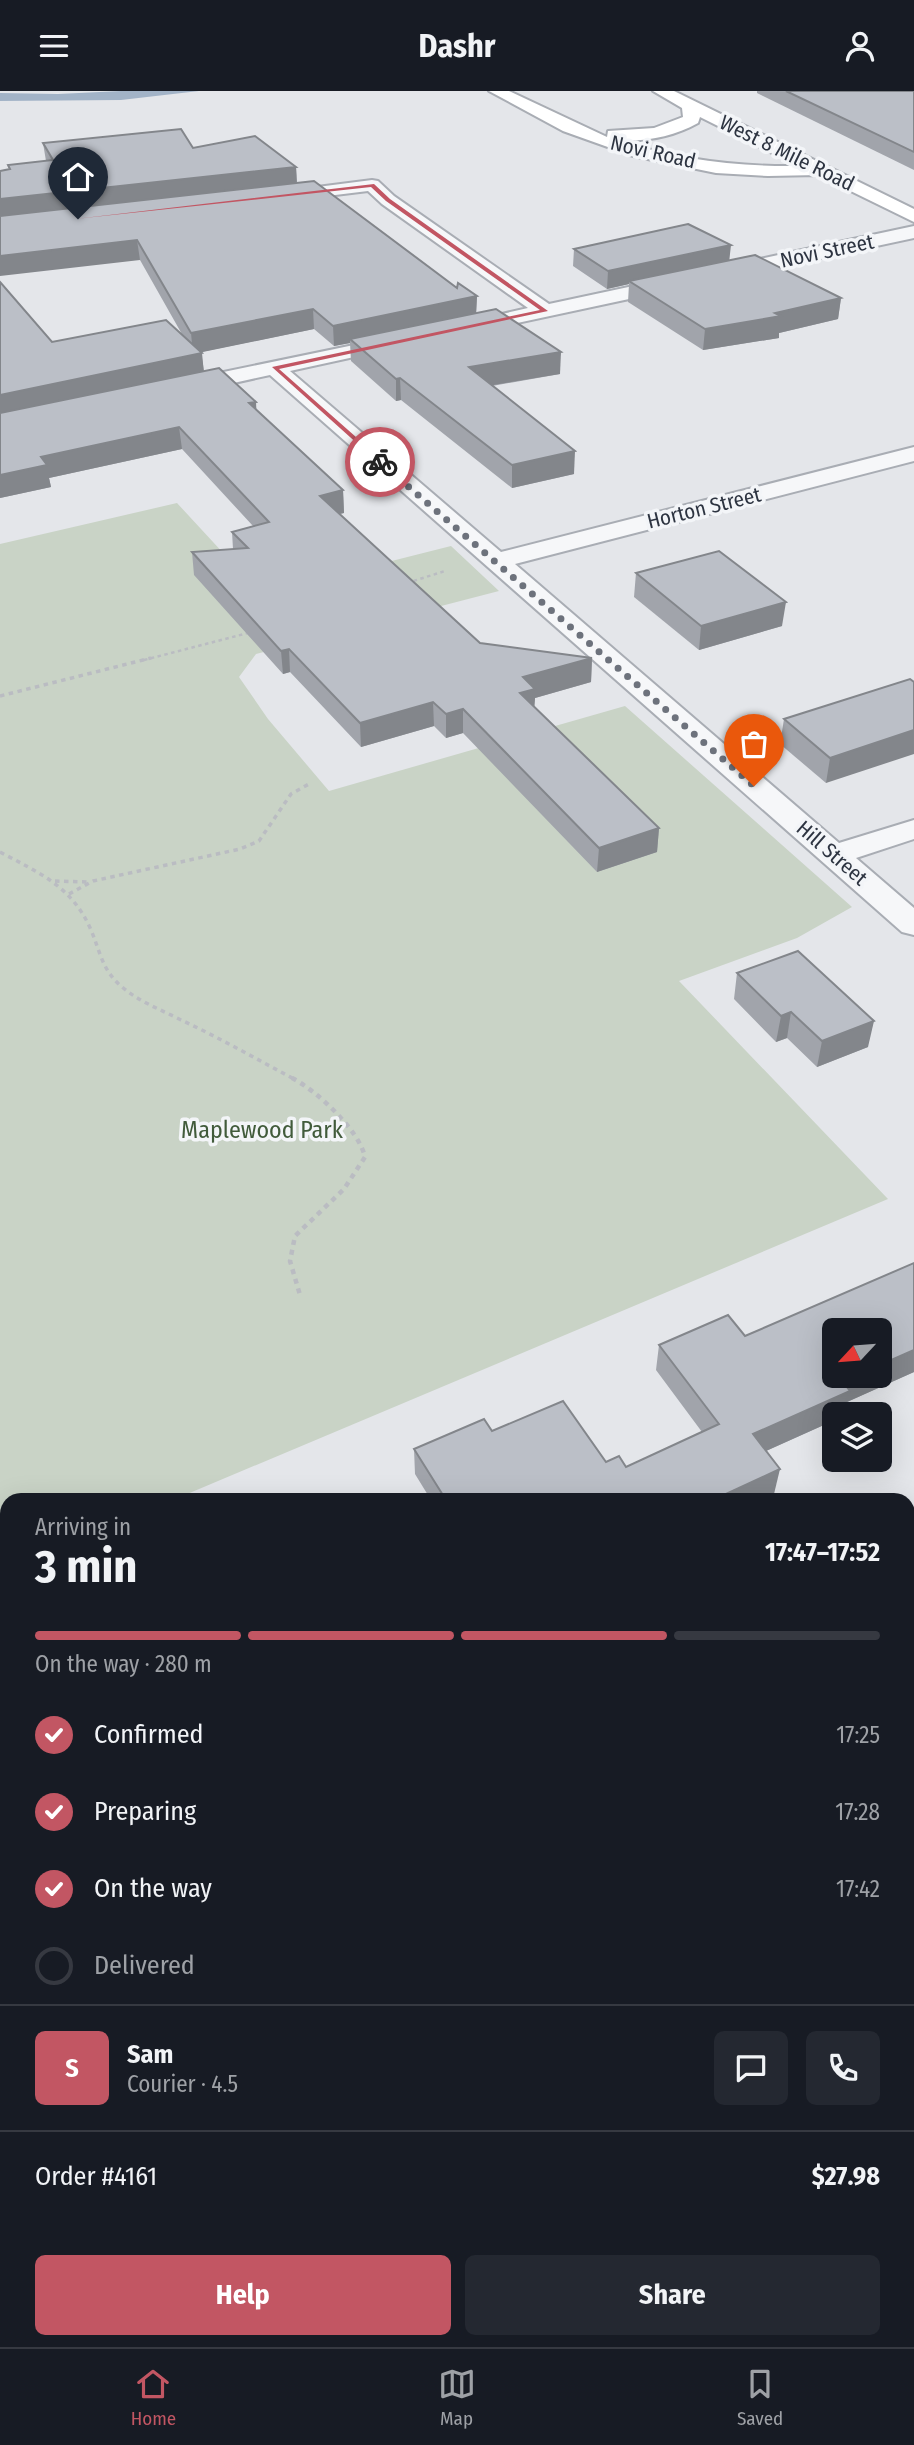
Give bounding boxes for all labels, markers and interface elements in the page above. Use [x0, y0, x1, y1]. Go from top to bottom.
icon: menu [35, 27, 73, 65]
text: Dashr [419, 27, 495, 65]
icon: person [841, 27, 879, 65]
street label: West 8 Mile Road [715, 109, 859, 197]
street label: Novi Road [608, 130, 698, 174]
pin [48, 147, 108, 219]
icon: home [59, 158, 97, 196]
street label: Novi Street [778, 228, 876, 274]
courier [345, 427, 415, 497]
icon: bike [361, 443, 399, 481]
street label: Horton Street [644, 481, 764, 535]
pin [724, 714, 784, 786]
icon: bag [735, 725, 773, 763]
street label: Hill Street [791, 815, 873, 891]
park label: Maplewood Park [181, 1116, 344, 1144]
north arrow [822, 1318, 892, 1388]
map controls [822, 1318, 892, 1472]
button: layers [822, 1402, 892, 1472]
text: Arriving in [35, 1513, 131, 1541]
text: 17:47–17:52 [765, 1537, 880, 1568]
text: 3 min [35, 1539, 137, 1594]
text: On the way · 280 m [35, 1650, 212, 1678]
icon: check [35, 1716, 73, 1754]
text: Confirmed [94, 1719, 204, 1750]
text: 17:25 [836, 1721, 880, 1749]
icon: check [35, 1793, 73, 1831]
text: Preparing [94, 1796, 196, 1827]
text: 17:28 [835, 1798, 880, 1826]
icon: check [35, 1870, 73, 1908]
text: On the way [94, 1873, 212, 1904]
text: 17:42 [836, 1875, 880, 1903]
text: Delivered [94, 1950, 195, 1981]
button: chat [714, 2031, 788, 2105]
button: phone [806, 2031, 880, 2105]
text: Sam [127, 2039, 173, 2070]
text: S [65, 2053, 79, 2084]
text: Courier · 4.5 [127, 2070, 238, 2098]
text: Order #4161 [35, 2161, 157, 2192]
text: $27.98 [812, 2161, 880, 2192]
button: Help [35, 2255, 451, 2335]
button: Share [465, 2255, 880, 2335]
tab: Home [131, 2365, 176, 2430]
tab: Map [438, 2365, 476, 2430]
tab: Saved [737, 2365, 783, 2430]

